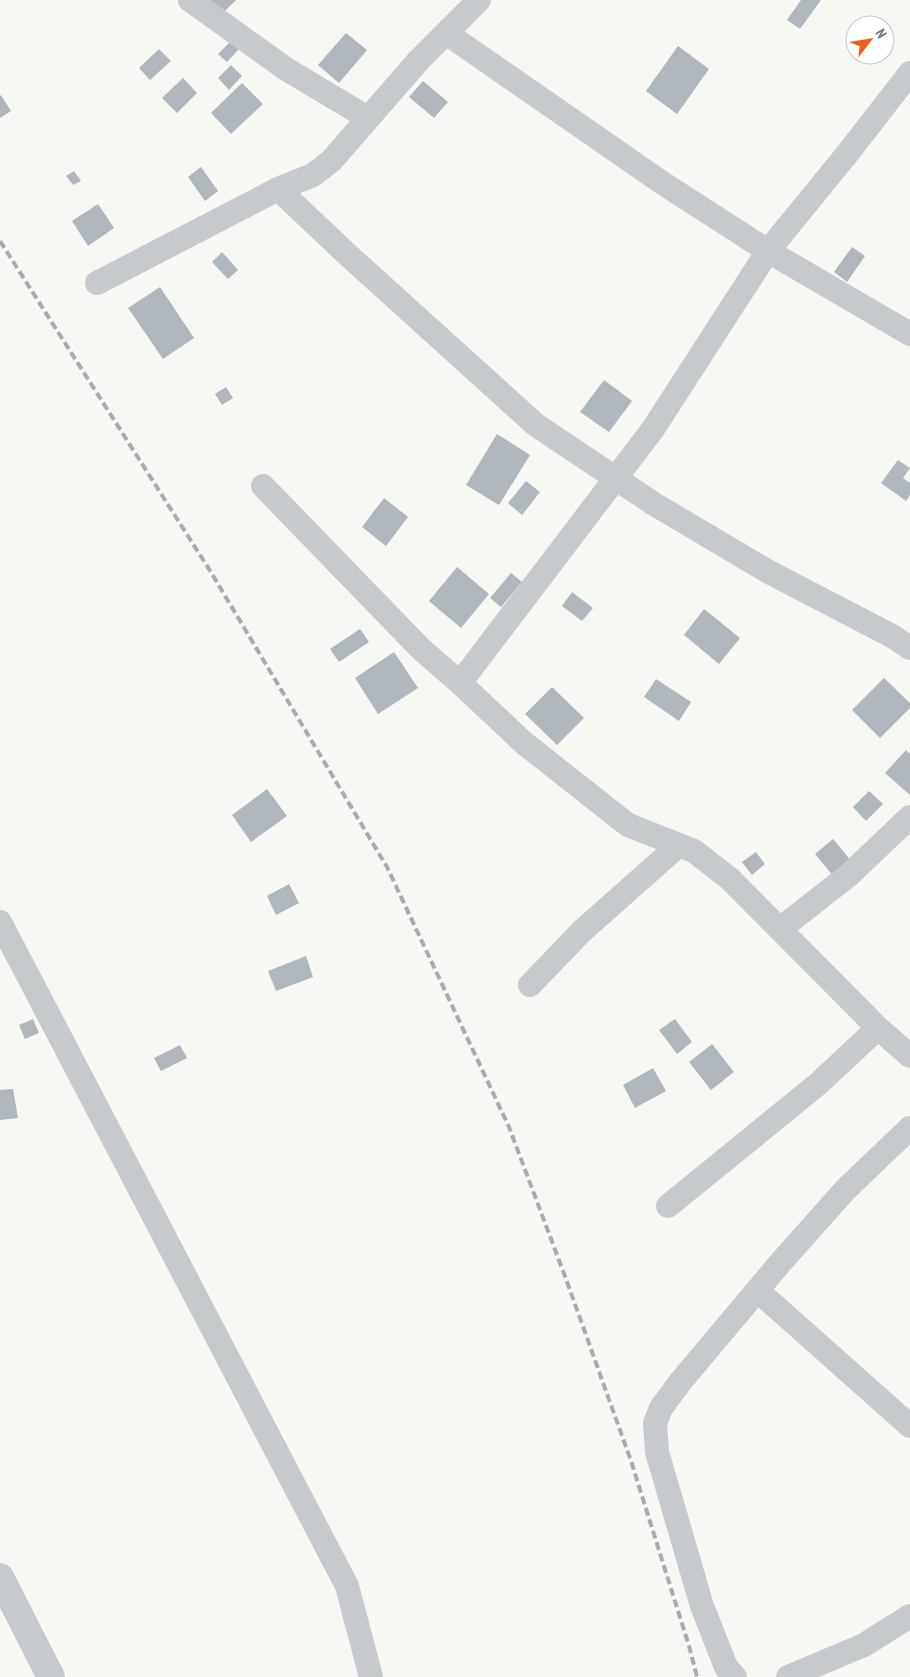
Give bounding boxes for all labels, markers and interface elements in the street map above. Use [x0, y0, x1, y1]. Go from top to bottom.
north arrow [845, 15, 895, 65]
text: N [871, 25, 891, 41]

